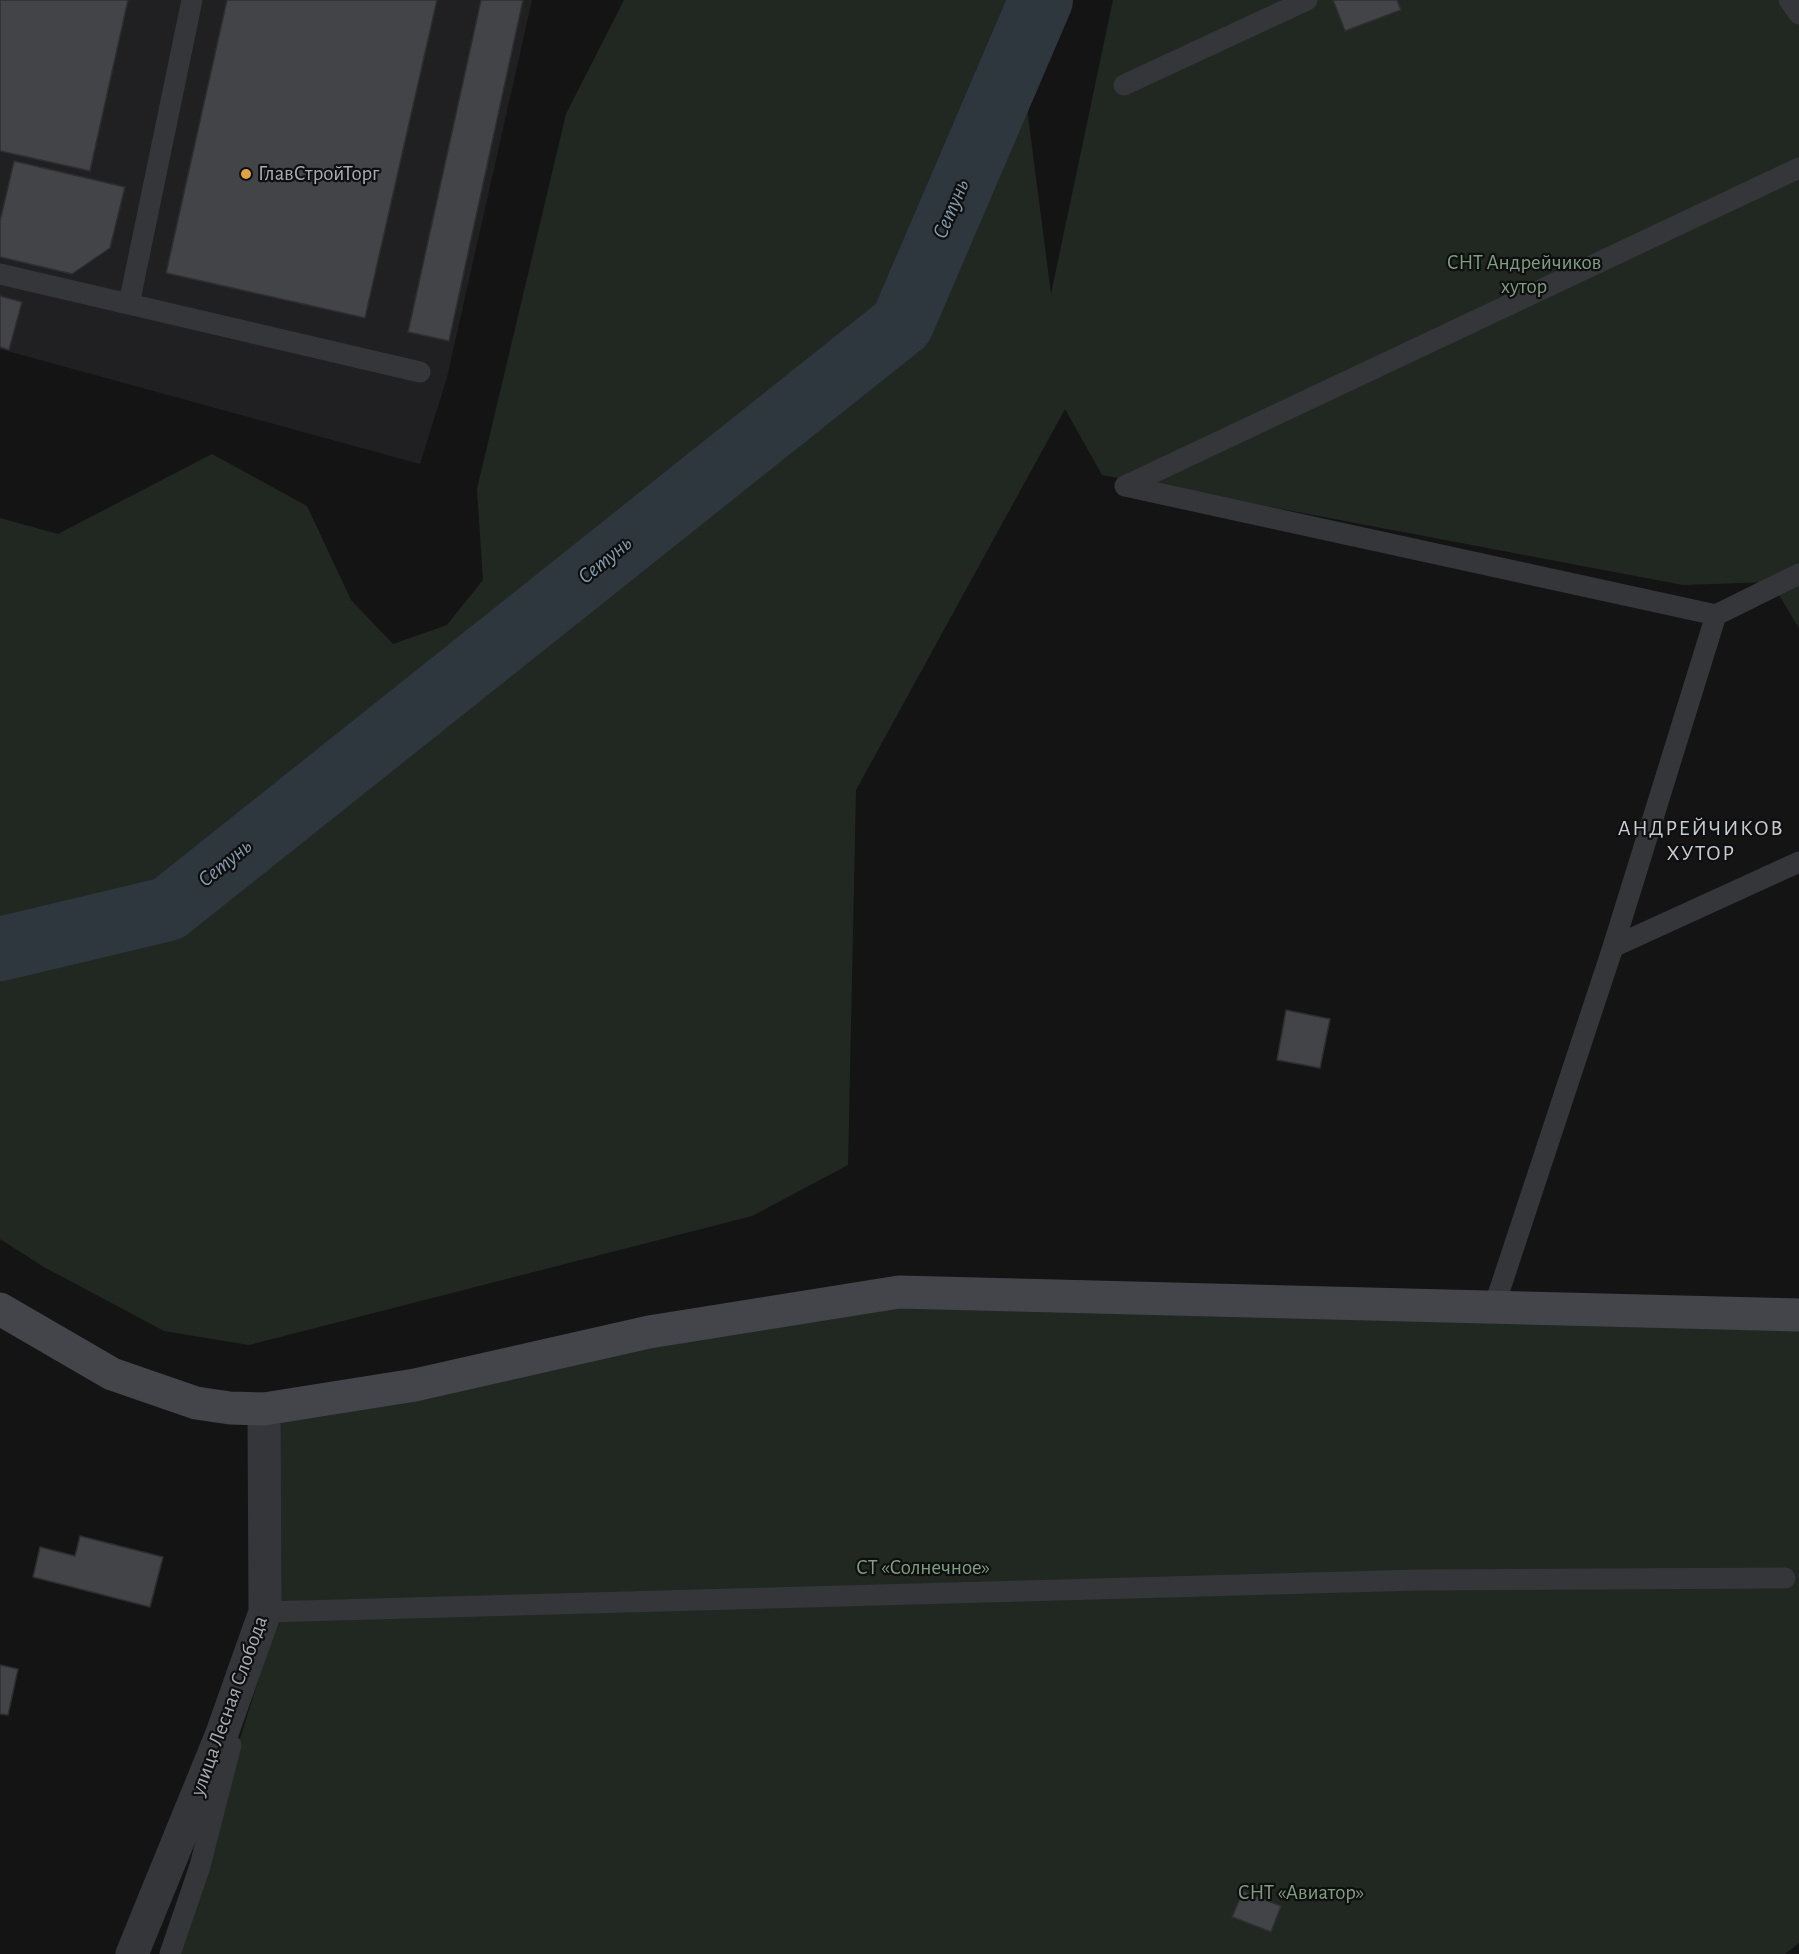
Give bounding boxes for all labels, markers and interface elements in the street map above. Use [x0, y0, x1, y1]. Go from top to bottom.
place label: ГлавСтройТорг [258, 161, 379, 187]
marker: ГлавСтройТорг [239, 167, 253, 181]
water label: Сетунь [927, 175, 975, 243]
park label: СНТ Андрейчиков хутор [1447, 250, 1601, 300]
water label: Сетунь [572, 530, 638, 590]
district label: АНДРЕЙЧИКОВ ХУТОР [1618, 815, 1784, 866]
water label: Сетунь [192, 833, 258, 893]
park label: СТ «Солнечное» [856, 1555, 990, 1581]
street label: улица Лесная Слобода [185, 1613, 273, 1799]
park label: СНТ «Авиатор» [1238, 1880, 1364, 1906]

